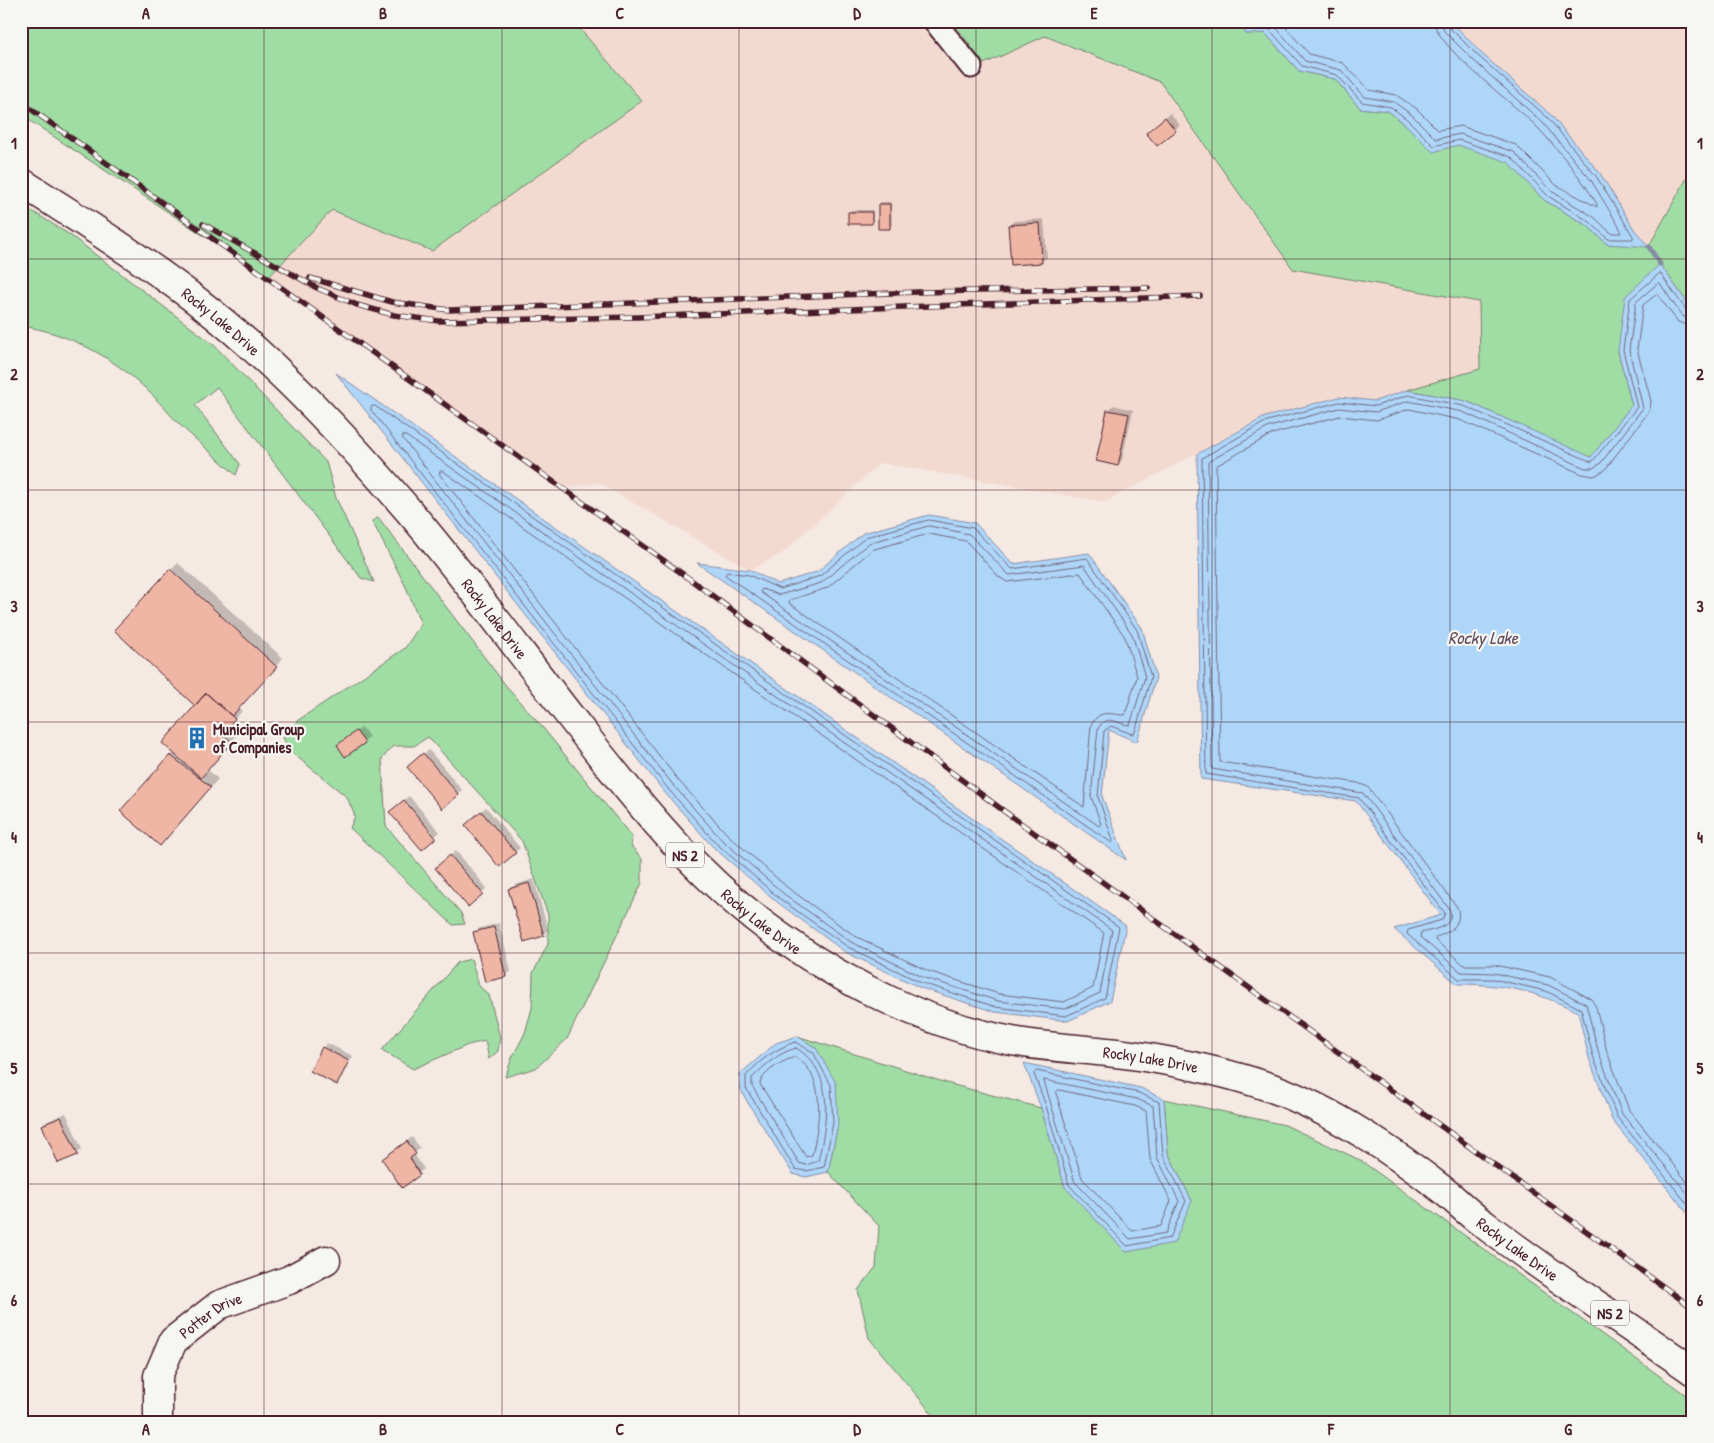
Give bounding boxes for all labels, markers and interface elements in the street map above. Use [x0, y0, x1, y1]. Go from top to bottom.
text: A [142, 2, 150, 24]
text: B [379, 2, 387, 24]
text: C [616, 2, 625, 24]
text: D [853, 2, 861, 24]
text: E [1090, 2, 1098, 24]
text: F [1327, 2, 1335, 24]
text: G [1564, 2, 1572, 24]
text: 1 [11, 132, 17, 154]
text: 1 [1697, 132, 1703, 154]
street label: Rocky Lake Drive [177, 282, 266, 361]
text: 2 [10, 363, 18, 385]
text: 2 [1696, 363, 1704, 385]
street label: Rocky Lake Drive [457, 574, 533, 664]
text: 3 [10, 595, 18, 617]
text: 3 [1696, 595, 1704, 617]
water label: Rocky Lake [1448, 625, 1519, 650]
place label: Municipal Group of Companies [213, 718, 304, 759]
building icon: Municipal Group of Companies [184, 725, 210, 751]
text: 4 [11, 826, 17, 848]
text: 4 [1697, 826, 1703, 848]
road number: NS 2 [666, 842, 704, 868]
street label: Rocky Lake Drive [717, 883, 806, 960]
street label: Rocky Lake Drive [1102, 1040, 1201, 1078]
text: 5 [11, 1057, 18, 1079]
text: 5 [1697, 1057, 1704, 1079]
street label: Rocky Lake Drive [1472, 1212, 1563, 1286]
street label: Potter Drive [174, 1287, 245, 1343]
text: 6 [11, 1289, 18, 1311]
text: 6 [1697, 1289, 1704, 1311]
road number: NS 2 [1591, 1300, 1629, 1326]
text: A [142, 1418, 150, 1440]
text: B [379, 1418, 387, 1440]
text: C [616, 1418, 625, 1440]
text: D [853, 1418, 861, 1440]
text: E [1090, 1418, 1098, 1440]
text: F [1327, 1418, 1335, 1440]
text: G [1564, 1418, 1572, 1440]

